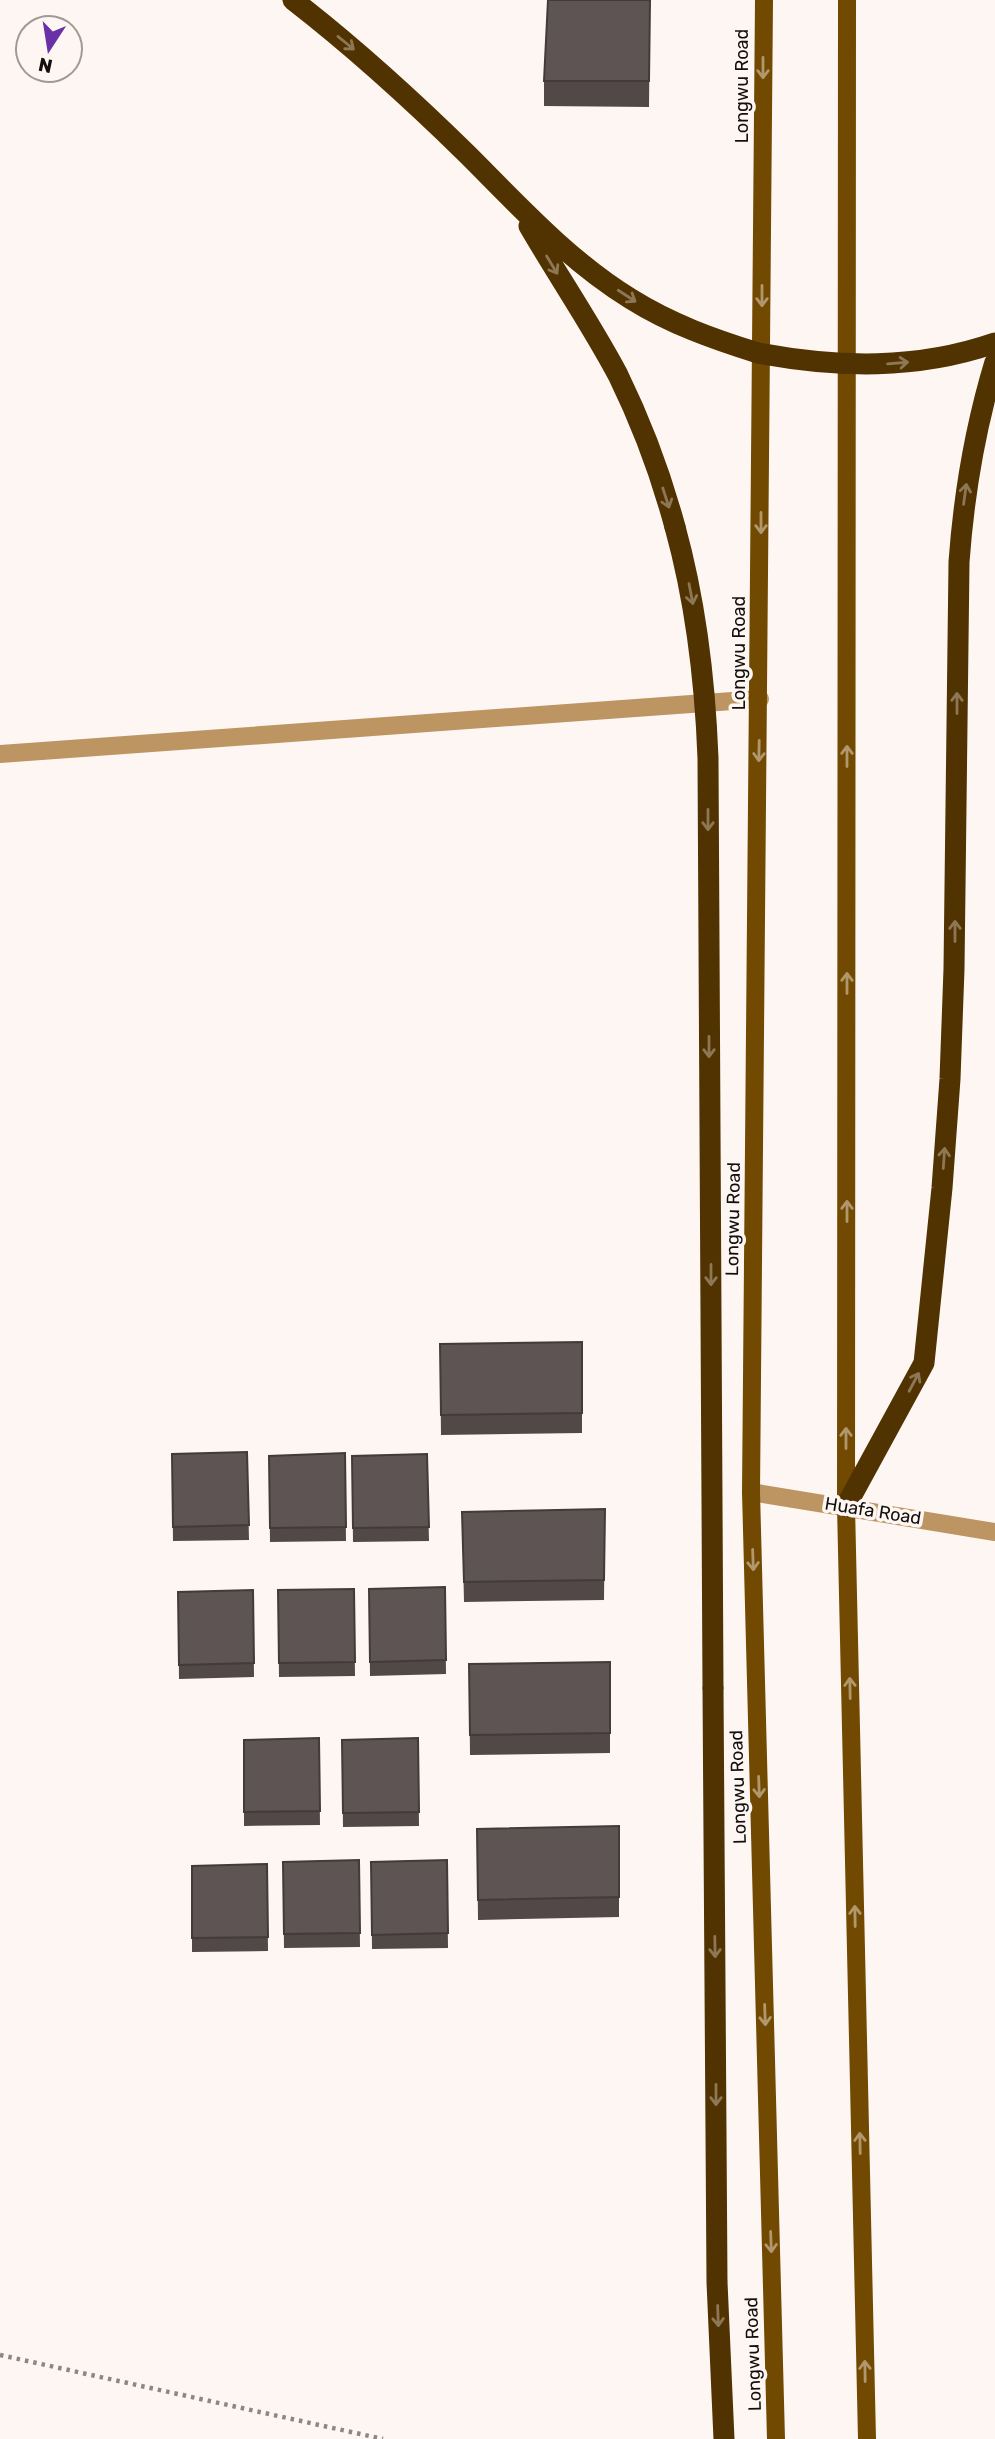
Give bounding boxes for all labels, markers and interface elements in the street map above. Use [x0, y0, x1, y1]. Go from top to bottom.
north arrow [14, 14, 84, 84]
street label: Longwu Road [731, 29, 753, 143]
one-way arrow [336, 35, 354, 51]
text: N [36, 52, 55, 78]
one-way arrow [756, 56, 770, 79]
one-way arrow [546, 255, 560, 275]
one-way arrow [755, 284, 769, 307]
one-way arrow [617, 289, 636, 304]
one-way arrow [887, 356, 909, 369]
one-way arrow [959, 483, 972, 506]
one-way arrow [661, 487, 674, 509]
one-way arrow [754, 511, 768, 534]
one-way arrow [684, 582, 698, 605]
street label: Longwu Road [728, 596, 750, 710]
one-way arrow [950, 692, 963, 715]
one-way arrow [752, 739, 766, 762]
one-way arrow [840, 744, 854, 767]
one-way arrow [701, 808, 715, 831]
one-way arrow [948, 919, 961, 942]
one-way arrow [840, 972, 854, 995]
one-way arrow [702, 1036, 716, 1059]
one-way arrow [938, 1147, 951, 1170]
street label: Longwu Road [721, 1162, 745, 1276]
one-way arrow [840, 1199, 854, 1222]
one-way arrow [704, 1263, 718, 1286]
one-way arrow [907, 1372, 921, 1392]
one-way arrow [839, 1427, 853, 1450]
street label: Huafa Road [823, 1493, 923, 1529]
one-way arrow [747, 1548, 760, 1571]
one-way arrow [844, 1677, 857, 1700]
street label: Longwu Road [725, 1730, 751, 1844]
one-way arrow [753, 1776, 766, 1799]
one-way arrow [849, 1905, 862, 1928]
one-way arrow [708, 1935, 722, 1958]
one-way arrow [759, 2003, 772, 2026]
one-way arrow [709, 2083, 723, 2106]
one-way arrow [854, 2132, 867, 2155]
one-way arrow [765, 2230, 778, 2253]
street label: Longwu Road [740, 2297, 766, 2411]
one-way arrow [711, 2305, 724, 2328]
one-way arrow [859, 2360, 872, 2383]

